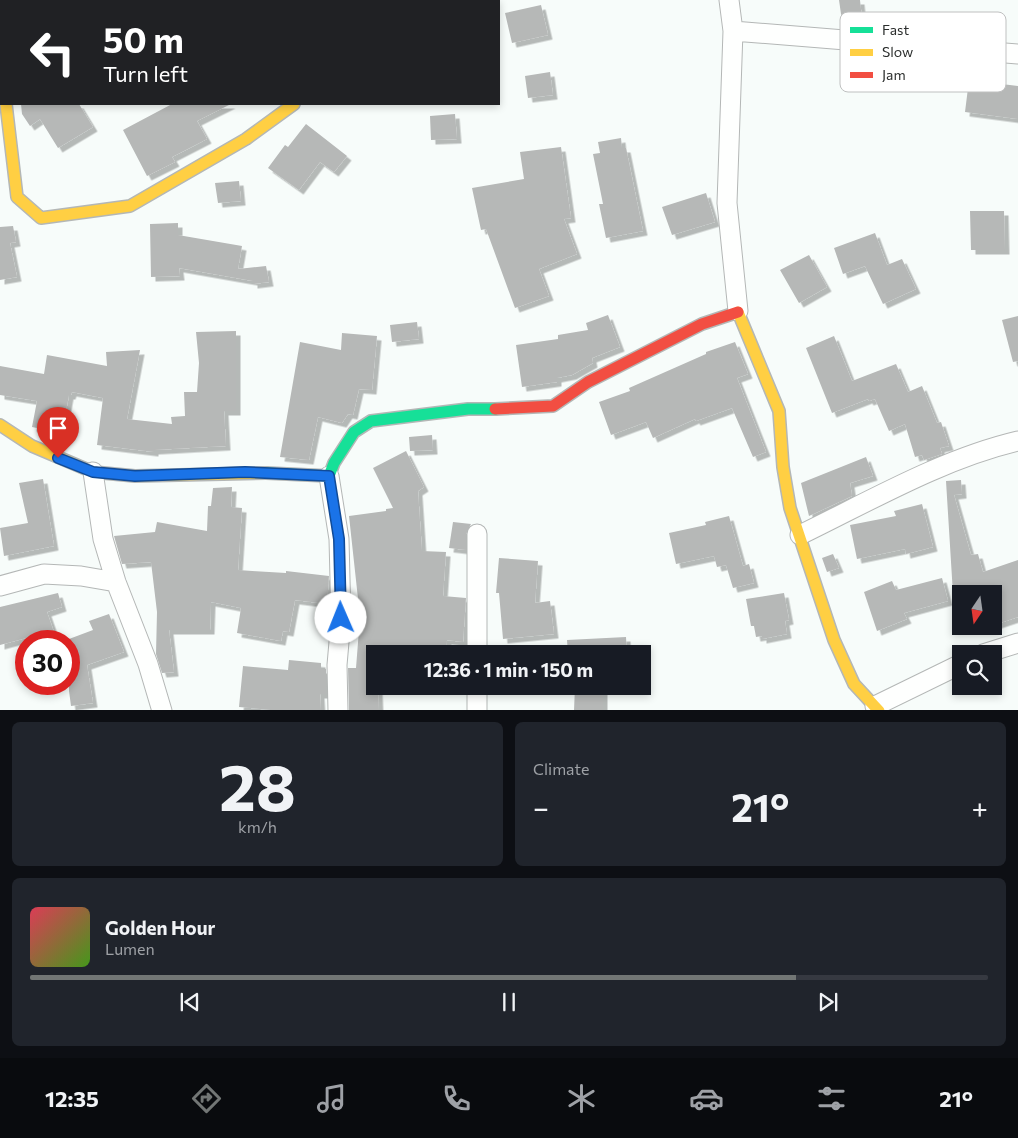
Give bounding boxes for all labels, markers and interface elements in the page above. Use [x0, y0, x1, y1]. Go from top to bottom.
legend [840, 12, 1006, 92]
text: 50 m [103, 17, 184, 60]
icon: left [20, 20, 85, 85]
text: Fast [882, 21, 909, 38]
text: Slow [882, 43, 913, 60]
text: Turn left [103, 60, 188, 87]
text: Jam [882, 66, 906, 83]
pin [37, 407, 79, 458]
icon: arrive [44, 414, 72, 442]
north arrow [952, 585, 1002, 635]
map controls [952, 585, 1002, 695]
position arrow [314, 591, 366, 643]
speed limit sign: 30 [15, 630, 80, 695]
button: search [952, 645, 1002, 695]
text: 12:36 · 1 min · 150 m [424, 658, 593, 681]
text: 28 [219, 745, 296, 824]
text: Climate [533, 759, 589, 778]
text: 21° [731, 783, 789, 830]
text: − [533, 790, 549, 824]
text: + [972, 790, 988, 824]
text: km/h [238, 817, 277, 836]
text: Golden Hour [105, 916, 215, 939]
text: Lumen [105, 939, 155, 958]
icon: previous [176, 988, 204, 1016]
icon: pause [495, 988, 523, 1016]
icon: next [814, 988, 842, 1016]
icon: directions [189, 1081, 224, 1116]
icon: music [314, 1081, 349, 1116]
icon: phone [439, 1081, 474, 1116]
icon: climate [564, 1081, 599, 1116]
icon: car [689, 1081, 724, 1116]
icon: filters [814, 1081, 849, 1116]
text: 12:35 [45, 1085, 99, 1112]
text: 21° [939, 1085, 973, 1112]

